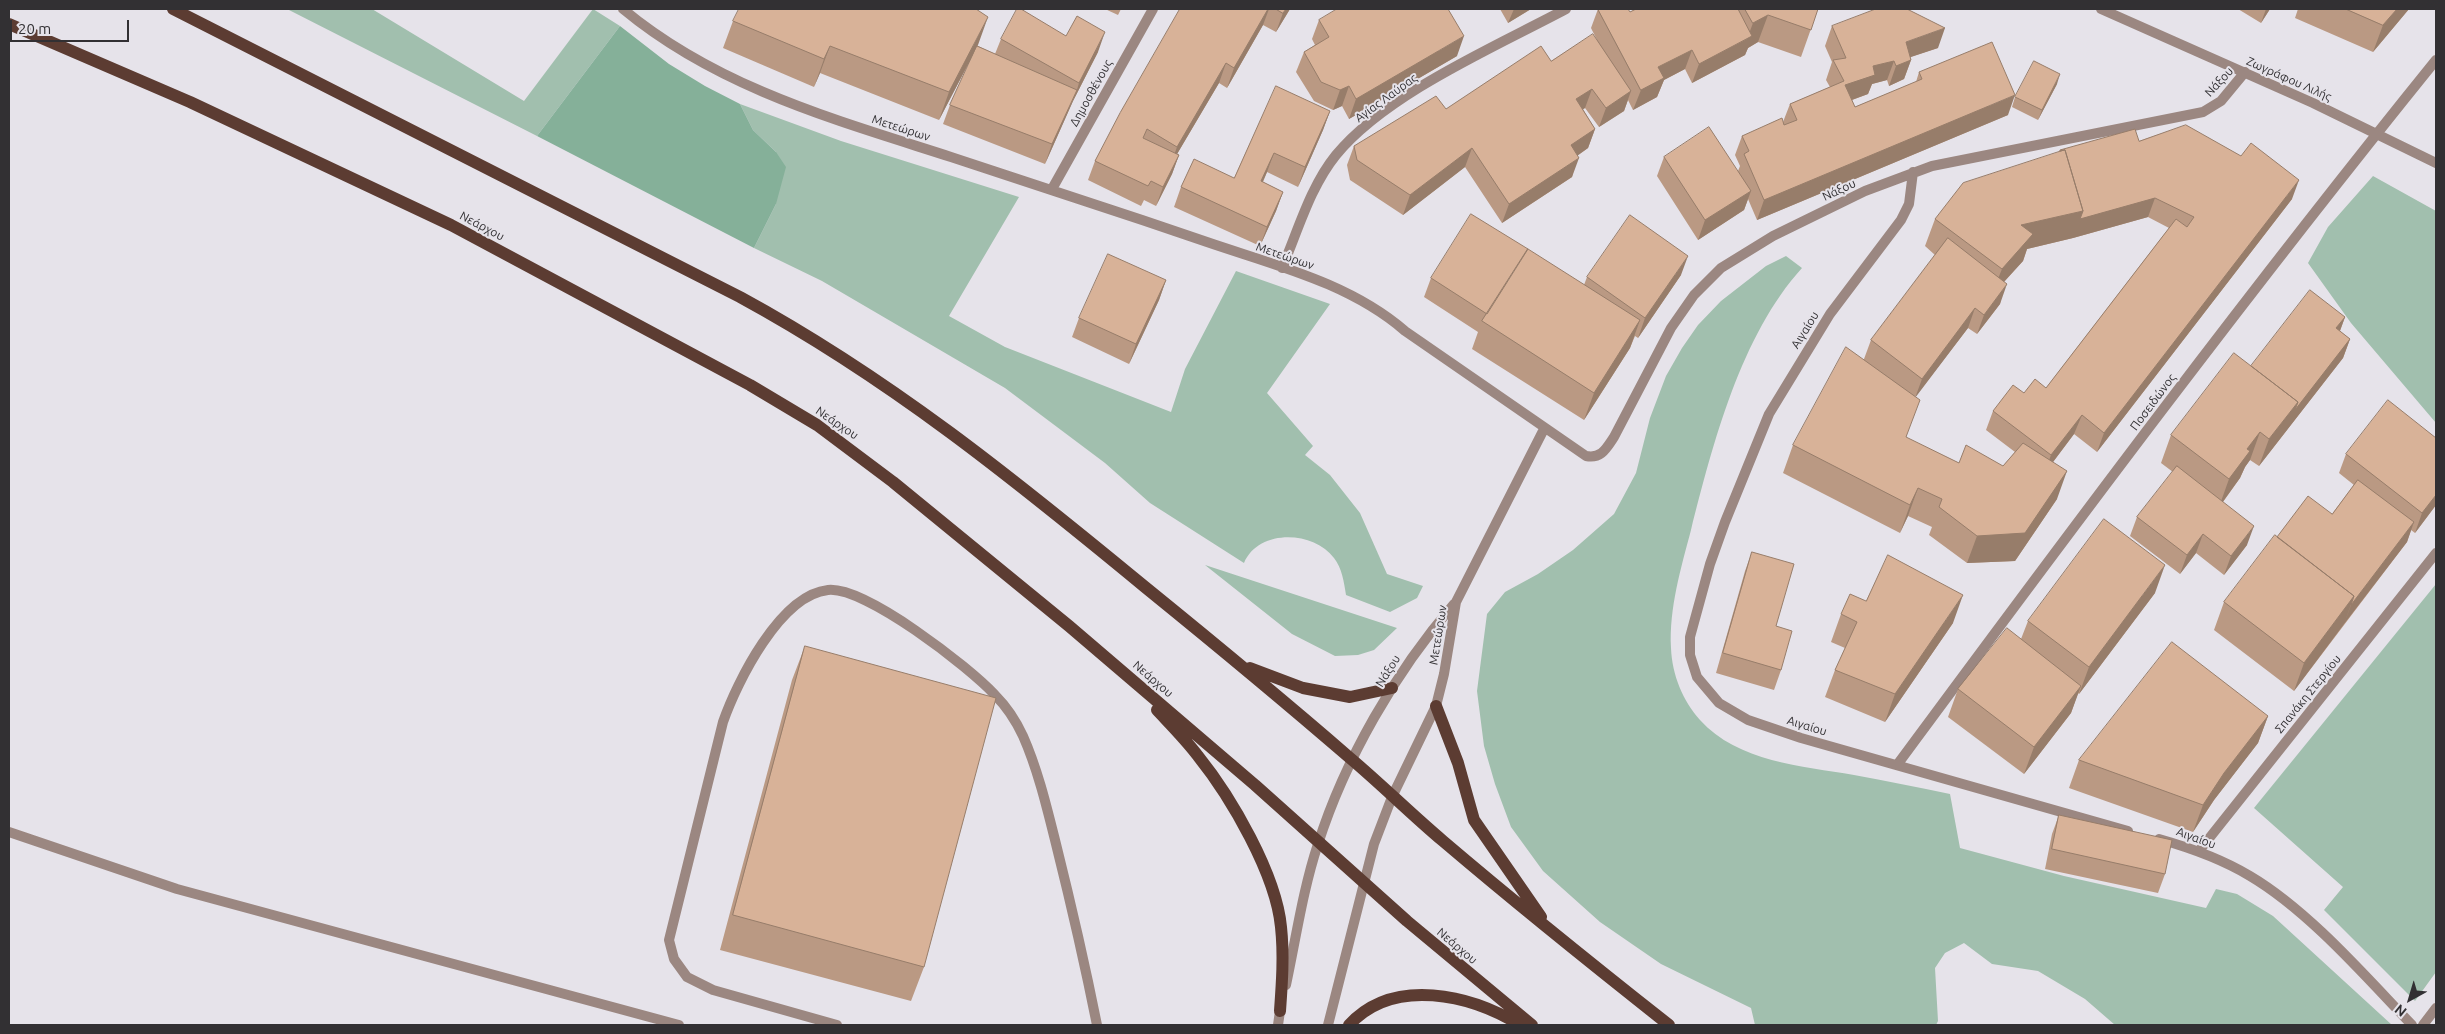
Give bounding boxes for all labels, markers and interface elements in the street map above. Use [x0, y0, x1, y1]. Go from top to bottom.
scale bar [12, 10, 131, 42]
text: 20 m [18, 20, 51, 37]
street label: Ζωγράφου Λιλής [2244, 54, 2334, 104]
street label: Δημοσθένους [1067, 57, 1115, 129]
street label: Νάξου [2202, 64, 2236, 100]
street label: Αγίας Λαύρας [1352, 71, 1420, 125]
street label: Μετεώρων [870, 112, 932, 144]
street label: Νάξου [1820, 176, 1858, 204]
street label: Νεάρχου [457, 208, 507, 244]
street label: Μετεώρων [1254, 239, 1316, 273]
street label: Αιγαίου [1788, 309, 1822, 351]
street label: Ποσειδώνος [2127, 371, 2179, 433]
street label: Νεάρχου [813, 403, 861, 443]
street label: Μετεώρων [1426, 604, 1450, 666]
street label: Νάξου [1373, 652, 1403, 690]
street label: Σπανάκη Στεργίου [2272, 652, 2344, 736]
street label: Νεάρχου [1130, 658, 1176, 700]
street label: Αιγαίου [1785, 713, 1829, 739]
street label: Αιγαίου [2174, 824, 2218, 852]
street label: Νεάρχου [1434, 925, 1480, 967]
north arrow [2385, 974, 2435, 1024]
text: N [2391, 1001, 2410, 1020]

